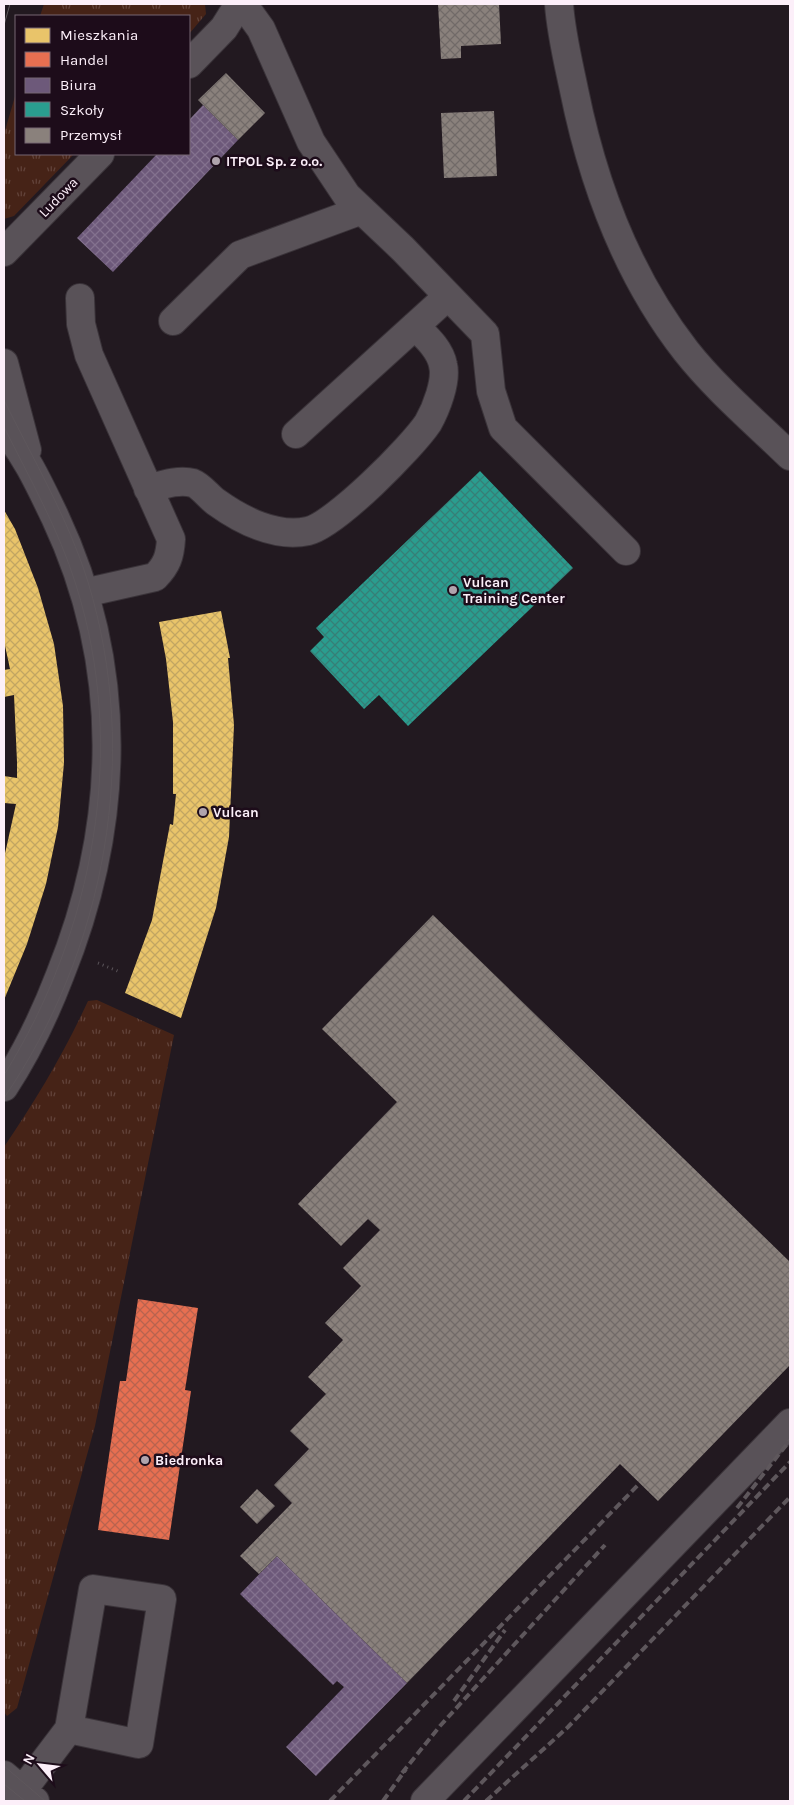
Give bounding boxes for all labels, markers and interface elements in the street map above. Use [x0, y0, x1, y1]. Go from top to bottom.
legend [15, 15, 190, 155]
text: Mieszkania [60, 26, 138, 44]
text: Handel [60, 51, 108, 69]
text: Biura [60, 76, 97, 94]
text: Szkoły [60, 101, 104, 119]
text: Przemysł [60, 126, 122, 144]
place label: ITPOL Sp. z o.o. [226, 153, 322, 170]
marker: ITPOL Sp. z o.o. [210, 155, 222, 167]
street label: Ludowa [35, 174, 81, 221]
place label: Vulcan Training Center [463, 574, 565, 607]
marker: Vulcan Training Center [447, 584, 459, 596]
place label: Vulcan [213, 804, 259, 821]
marker: Vulcan [197, 806, 209, 818]
place label: Biedronka [155, 1452, 223, 1469]
marker: Biedronka [139, 1454, 151, 1466]
north arrow [15, 1740, 65, 1790]
text: N [19, 1751, 39, 1768]

